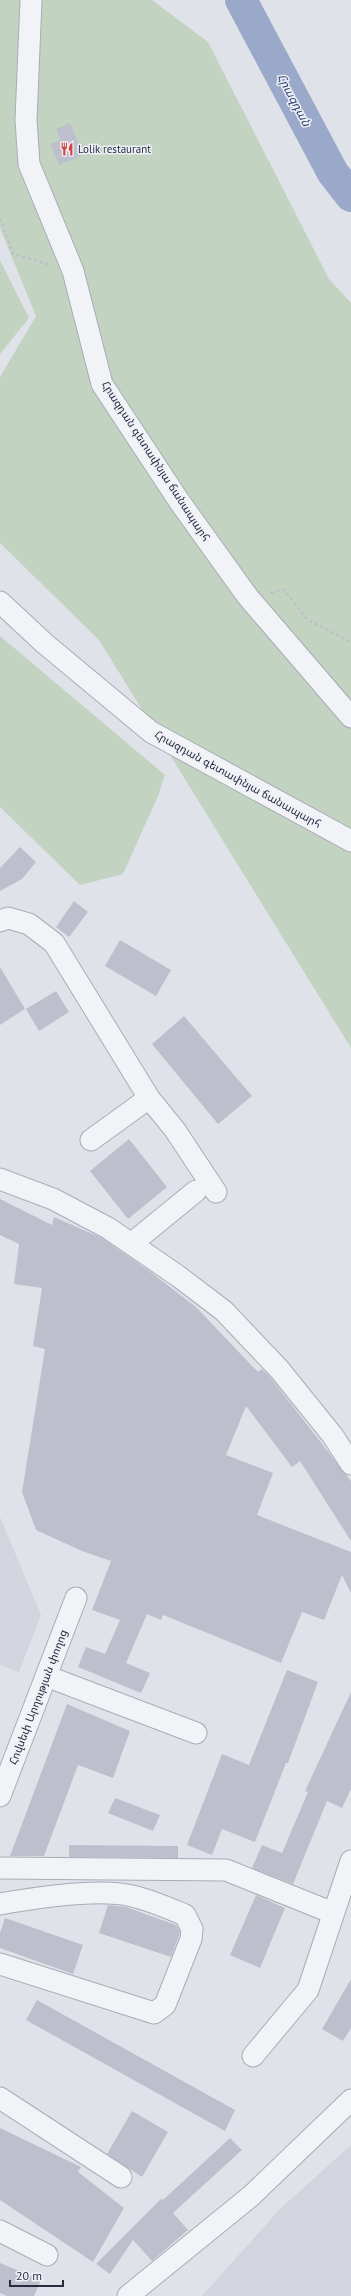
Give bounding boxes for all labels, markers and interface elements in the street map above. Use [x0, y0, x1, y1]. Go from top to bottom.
water label: Հրազդան [274, 71, 315, 129]
restaurant icon: Lolik restaurant [59, 141, 75, 157]
place label: Lolik restaurant [78, 142, 151, 156]
street label: Հրազդան գետափնյա ճանապարհ [99, 378, 213, 544]
street label: Հրազդան գետափնյա ճանապարհ [152, 727, 324, 831]
street label: Հովսեփ Արղության փողոց [6, 1628, 70, 1766]
scale bar [10, 2262, 63, 2288]
text: 20 m [16, 2268, 42, 2283]

